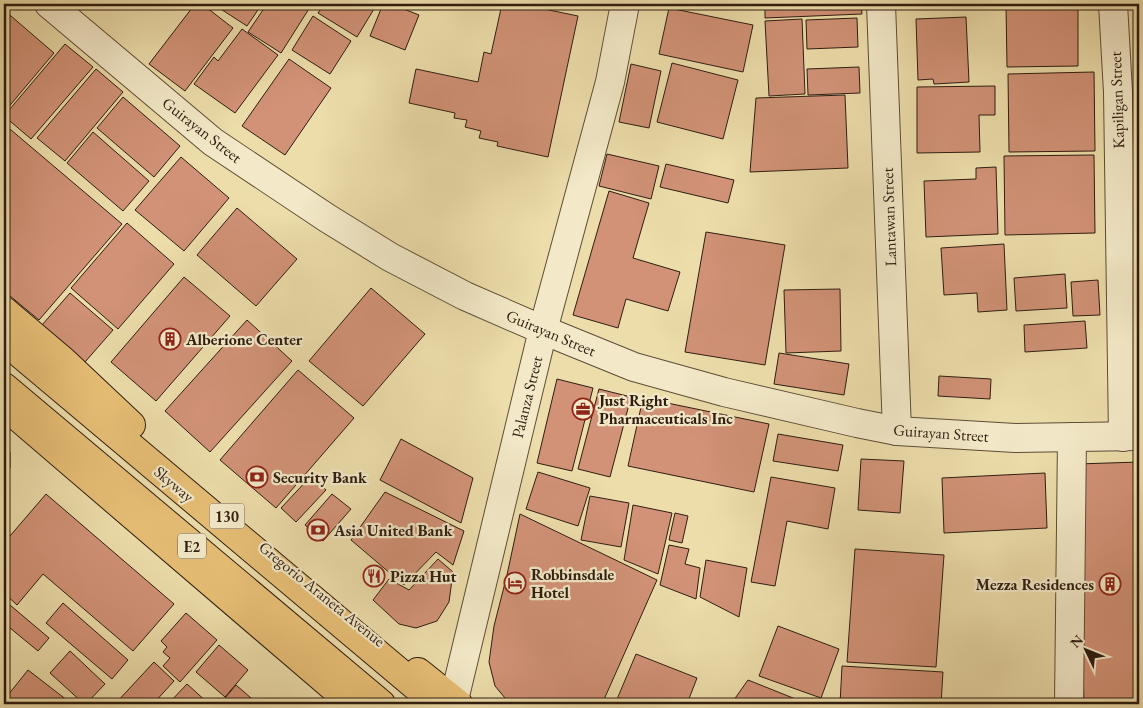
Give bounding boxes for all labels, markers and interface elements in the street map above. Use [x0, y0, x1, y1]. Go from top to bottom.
street label: Kapiligan Street [1105, 51, 1129, 149]
street label: Guirayan Street [158, 92, 246, 168]
street label: Lantawan Street [877, 167, 901, 267]
street label: Guirayan Street [503, 305, 599, 361]
building icon: Alberione Center [158, 327, 182, 351]
place label: Alberione Center [185, 329, 303, 350]
street label: Palanza Street [507, 354, 547, 440]
place label: Just Right Pharmaceuticals Inc [597, 390, 733, 429]
office icon: Just Right Pharmaceuticals Inc [571, 397, 595, 421]
street label: Guirayan Street [893, 419, 989, 447]
street label: Skyway [150, 461, 199, 507]
bank icon: Security Bank [245, 465, 269, 489]
place label: Security Bank [273, 467, 367, 488]
road number: 130 [210, 504, 244, 528]
bank icon: Asia United Bank [306, 518, 330, 542]
place label: Asia United Bank [333, 520, 453, 541]
road number: E2 [178, 534, 206, 558]
street label: Gregorio Araneta Avenue [255, 537, 389, 651]
restaurant icon: Pizza Hut [362, 564, 386, 588]
place label: Robbinsdale Hotel [531, 564, 614, 603]
place label: Pizza Hut [390, 566, 457, 587]
hotel icon: Robbinsdale Hotel [503, 571, 527, 595]
building icon: Mezza Residences [1098, 572, 1122, 596]
place label: Mezza Residences [976, 574, 1094, 595]
north arrow [1060, 626, 1110, 676]
text: N [1066, 630, 1087, 651]

